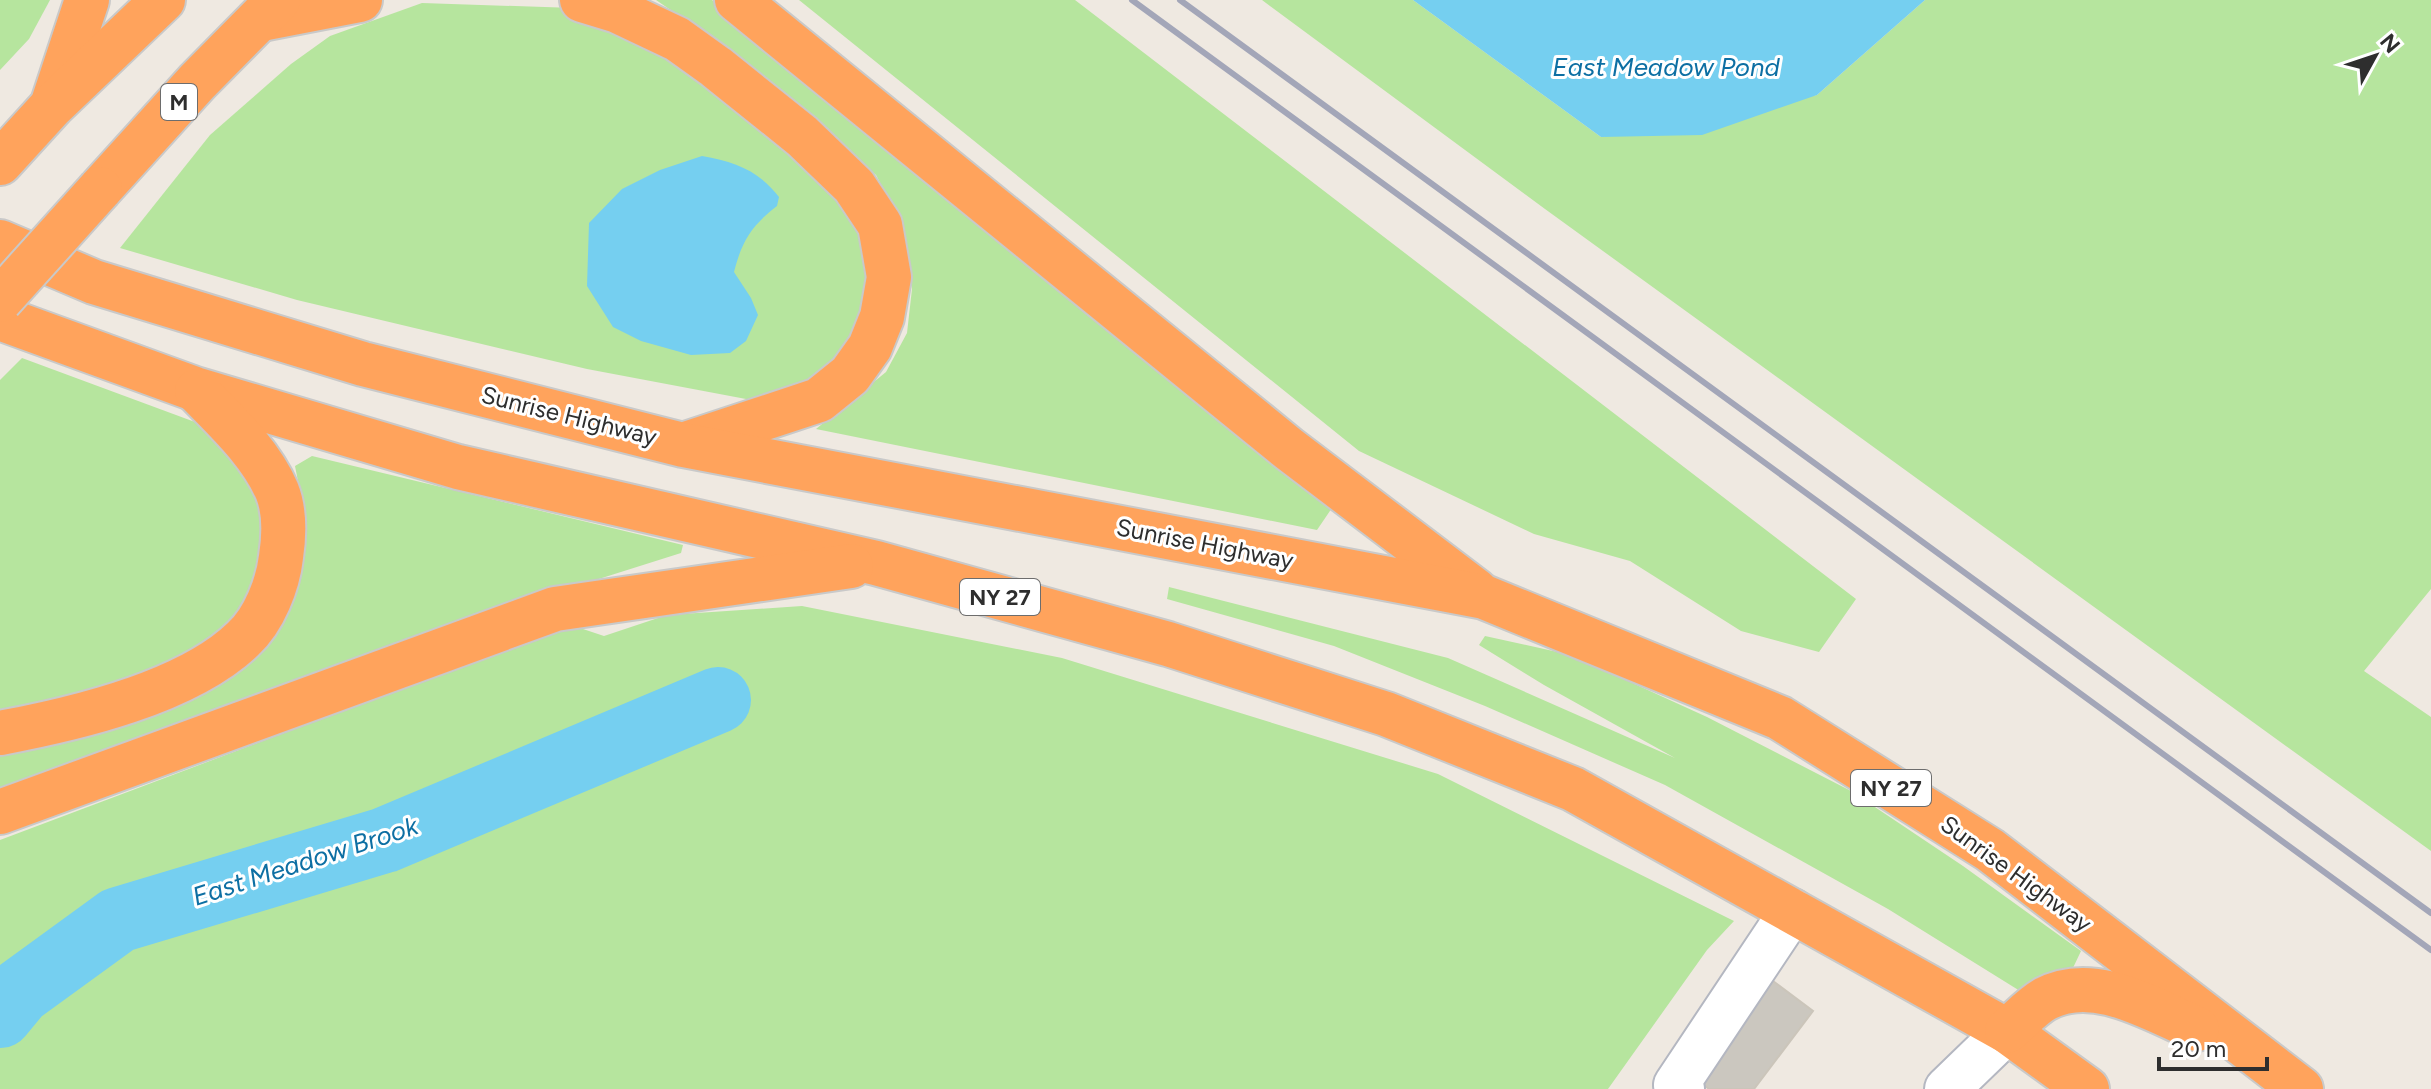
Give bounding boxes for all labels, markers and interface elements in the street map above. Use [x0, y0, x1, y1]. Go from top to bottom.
north arrow [2335, 16, 2415, 96]
text: N [2374, 28, 2406, 59]
water label: East Meadow Pond [1552, 51, 1780, 83]
road number: M [161, 84, 197, 120]
street label: Sunrise Highway [479, 380, 660, 451]
street label: Sunrise Highway [1114, 512, 1296, 575]
road number: NY 27 [960, 579, 1040, 615]
road number: NY 27 [1851, 770, 1931, 806]
water label: East Meadow Brook [188, 809, 423, 913]
street label: Sunrise Highway [1935, 809, 2098, 938]
scale bar [2159, 1021, 2267, 1071]
text: 20 m [2171, 1034, 2226, 1063]

